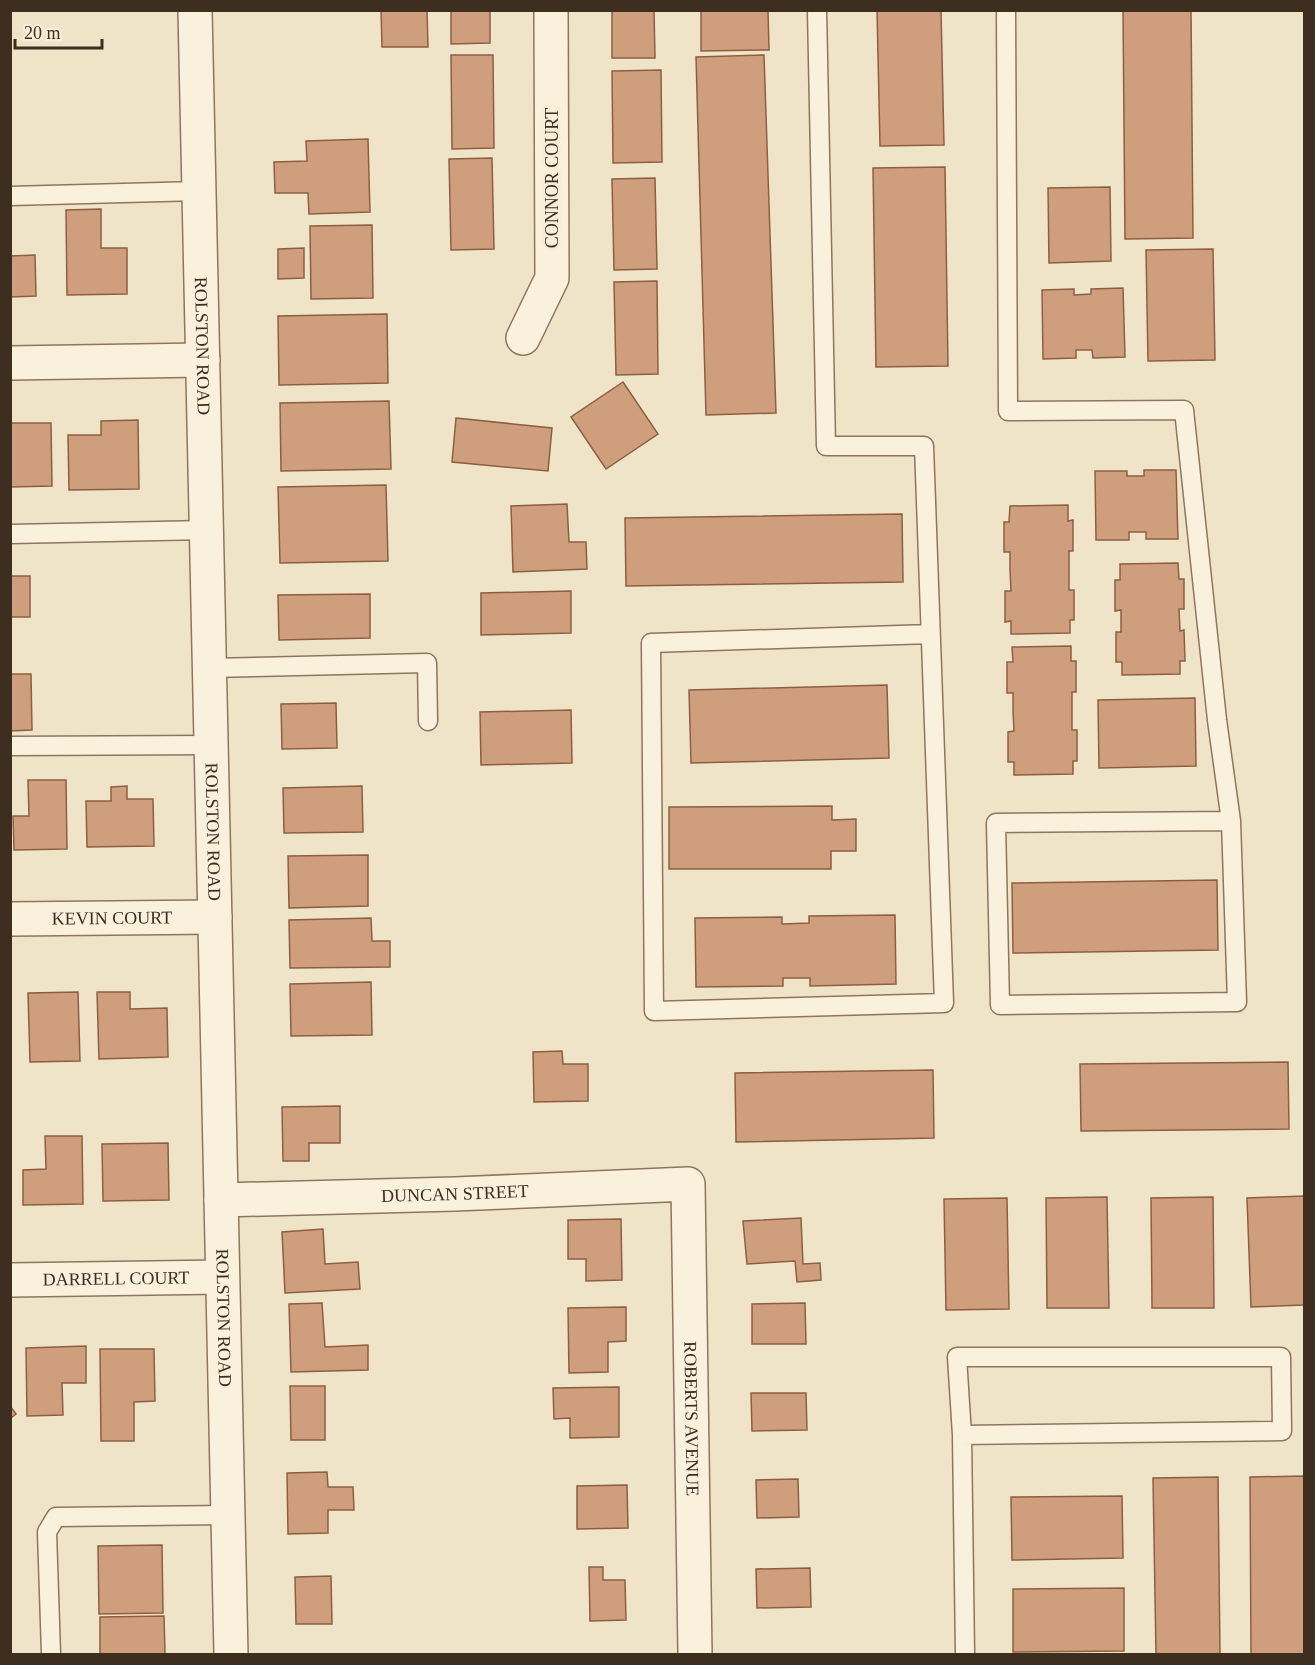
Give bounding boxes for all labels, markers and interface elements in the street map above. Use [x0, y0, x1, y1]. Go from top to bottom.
scale bar [15, 12, 102, 50]
text: 20 m [24, 23, 61, 43]
street label: CONNOR COURT [542, 108, 562, 248]
street label: ROLSTON ROAD [191, 277, 214, 415]
street label: ROLSTON ROAD [201, 762, 225, 901]
street label: KEVIN COURT [52, 907, 172, 929]
street label: DUNCAN STREET [381, 1181, 529, 1206]
street label: ROLSTON ROAD [212, 1248, 235, 1387]
street label: DARRELL COURT [42, 1267, 190, 1290]
street label: ROBERTS AVENUE [680, 1341, 703, 1496]

